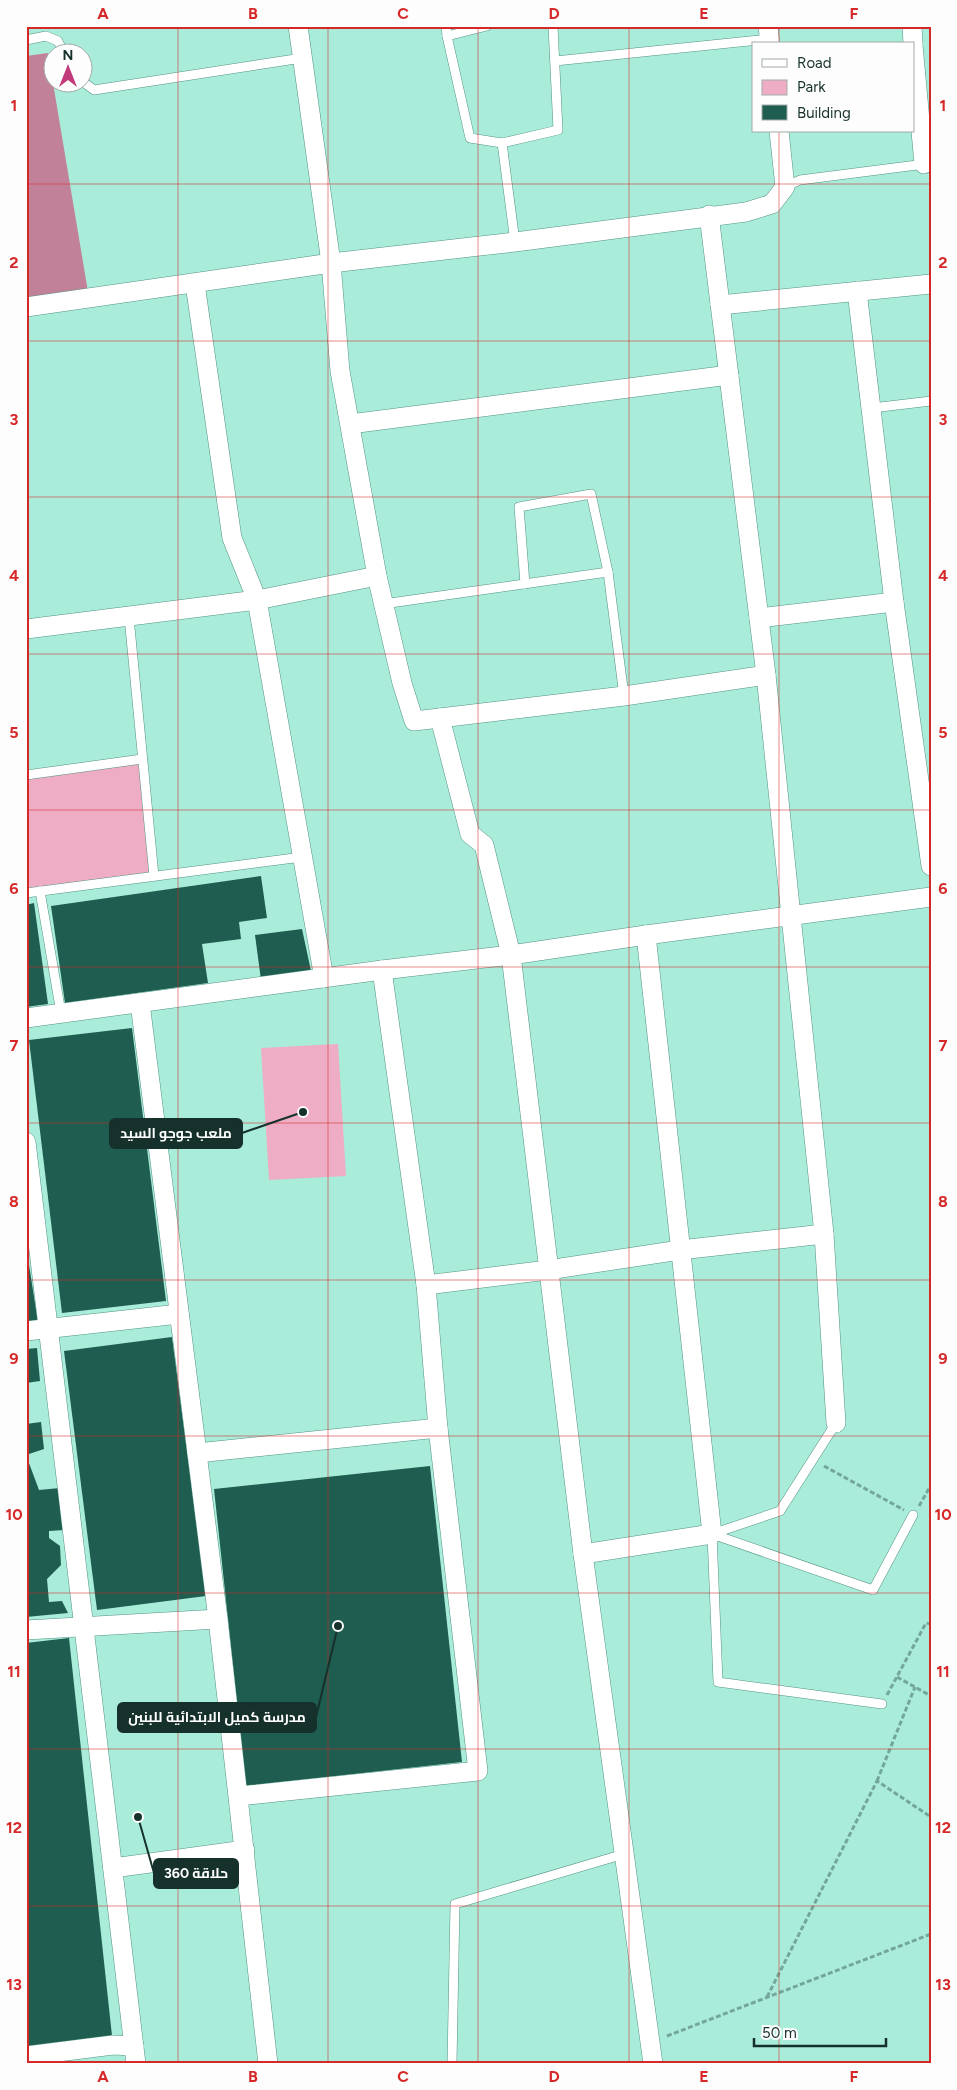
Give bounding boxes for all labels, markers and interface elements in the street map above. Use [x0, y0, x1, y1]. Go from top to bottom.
text: A [97, 4, 109, 23]
text: B [248, 4, 258, 23]
text: C [397, 4, 409, 23]
text: D [548, 4, 560, 23]
text: E [699, 4, 709, 23]
text: F [850, 4, 859, 23]
north arrow [42, 42, 92, 92]
legend [752, 42, 914, 132]
text: N [63, 47, 73, 64]
text: Road [797, 54, 832, 72]
text: Park [797, 78, 826, 96]
text: 1 [11, 96, 17, 115]
text: 1 [940, 96, 946, 115]
text: Building [797, 104, 851, 122]
text: 2 [9, 253, 19, 272]
text: 2 [938, 253, 948, 272]
text: 3 [10, 410, 19, 429]
text: 3 [939, 410, 948, 429]
text: 4 [9, 566, 19, 585]
text: 4 [938, 566, 948, 585]
text: 5 [9, 723, 19, 742]
text: 5 [938, 723, 948, 742]
text: 6 [9, 879, 19, 898]
text: 6 [938, 879, 948, 898]
text: 7 [10, 1036, 19, 1055]
text: 7 [939, 1036, 948, 1055]
callout: ملعب جوجو السيد [110, 1119, 242, 1148]
text: ملعب جوجو السيد [120, 1125, 232, 1142]
text: 8 [9, 1192, 19, 1211]
text: 8 [938, 1192, 948, 1211]
text: 9 [9, 1349, 19, 1368]
text: 9 [938, 1349, 948, 1368]
text: 10 [5, 1505, 23, 1524]
text: 10 [934, 1505, 952, 1524]
text: 11 [7, 1662, 21, 1681]
text: 11 [936, 1662, 950, 1681]
callout: مدرسة كميل الابتدائية للبنين [118, 1703, 316, 1732]
text: مدرسة كميل الابتدائية للبنين [128, 1709, 306, 1726]
text: 12 [6, 1818, 22, 1837]
text: 12 [935, 1818, 951, 1837]
callout: حلاقة 360 [154, 1859, 238, 1888]
text: حلاقة 360 [164, 1865, 228, 1882]
text: 13 [6, 1975, 22, 1994]
text: 13 [935, 1975, 951, 1994]
scale bar [754, 2015, 887, 2047]
text: 50 m [762, 2024, 797, 2042]
text: A [97, 2067, 109, 2086]
text: B [248, 2067, 258, 2086]
text: C [397, 2067, 409, 2086]
text: D [548, 2067, 560, 2086]
text: E [699, 2067, 709, 2086]
text: F [850, 2067, 859, 2086]

